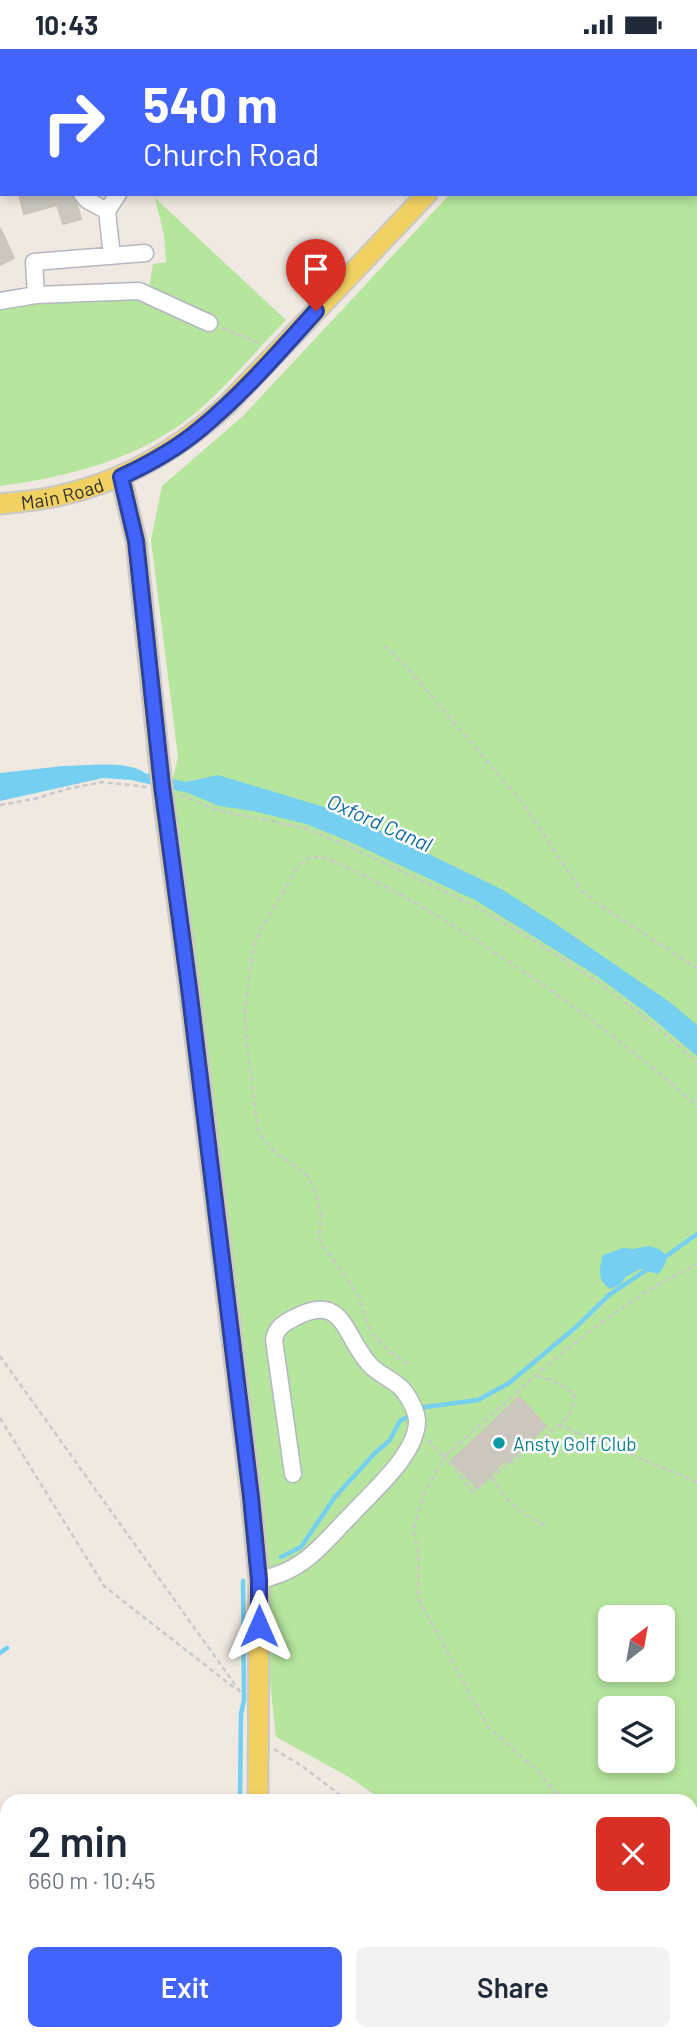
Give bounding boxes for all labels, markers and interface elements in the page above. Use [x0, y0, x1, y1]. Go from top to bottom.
text: 10:43 [35, 9, 98, 40]
text: 540 m [143, 74, 278, 133]
icon: right [28, 77, 119, 168]
text: Church Road [143, 134, 319, 172]
pin [286, 239, 346, 311]
icon: arrive [297, 250, 335, 288]
street label: Main Road [19, 472, 106, 513]
water label: Oxford Canal [324, 788, 437, 856]
place label: Ansty Golf Club [513, 1432, 637, 1455]
marker: Ansty Golf Club [491, 1435, 507, 1451]
position arrow [222, 1589, 296, 1663]
north arrow [598, 1605, 676, 1682]
map controls [598, 1605, 675, 1773]
button: layers [598, 1696, 675, 1773]
text: 2 min [28, 1815, 128, 1865]
button: close [596, 1817, 670, 1891]
text: 660 m · 10:45 [28, 1866, 156, 1894]
button: Exit [28, 1947, 342, 2027]
button: Share [356, 1947, 670, 2027]

